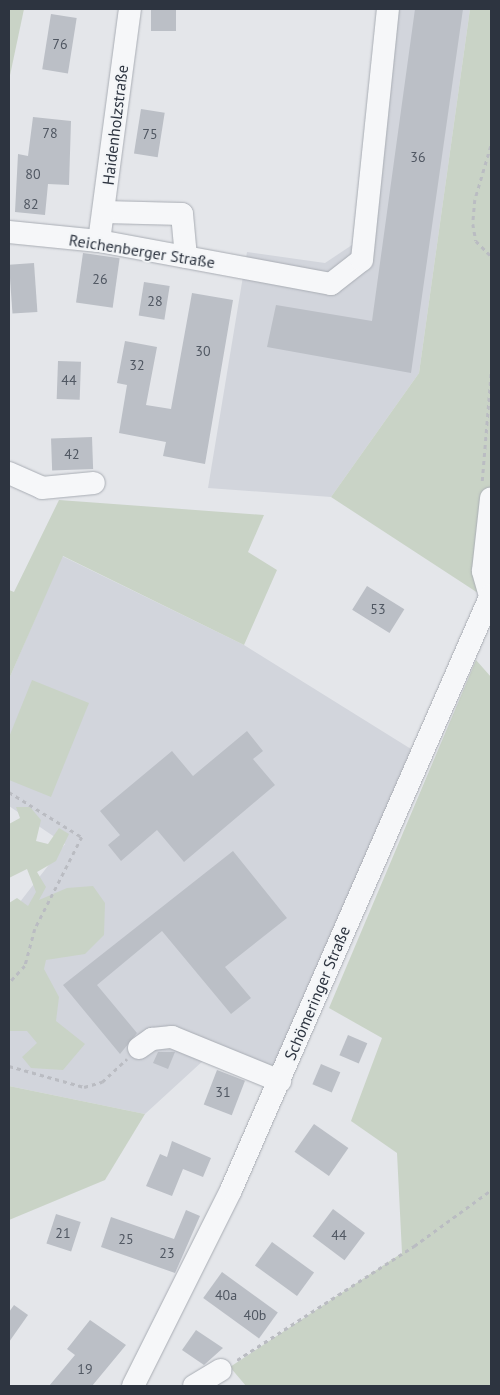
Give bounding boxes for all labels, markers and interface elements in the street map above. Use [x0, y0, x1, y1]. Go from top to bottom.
house number: 76 [52, 36, 68, 52]
street label: Haidenholzstraße [98, 64, 132, 186]
house number: 78 [42, 125, 58, 141]
house number: 75 [142, 126, 158, 142]
house number: 36 [410, 149, 426, 165]
house number: 80 [25, 166, 41, 182]
house number: 82 [23, 196, 39, 212]
street label: Reichenberger Straße [68, 230, 216, 272]
house number: 26 [92, 271, 108, 287]
house number: 28 [147, 293, 163, 309]
house number: 30 [195, 343, 211, 359]
house number: 32 [129, 357, 145, 373]
house number: 44 [61, 372, 77, 388]
house number: 42 [64, 446, 80, 462]
house number: 53 [370, 601, 386, 617]
street label: Schömeringer Straße [280, 923, 354, 1063]
house number: 31 [215, 1084, 231, 1100]
house number: 21 [55, 1225, 71, 1241]
house number: 44 [331, 1227, 347, 1243]
house number: 25 [118, 1231, 134, 1247]
house number: 23 [159, 1245, 175, 1261]
house number: 40a [215, 1287, 237, 1303]
house number: 40b [244, 1307, 266, 1323]
house number: 19 [77, 1361, 93, 1377]

